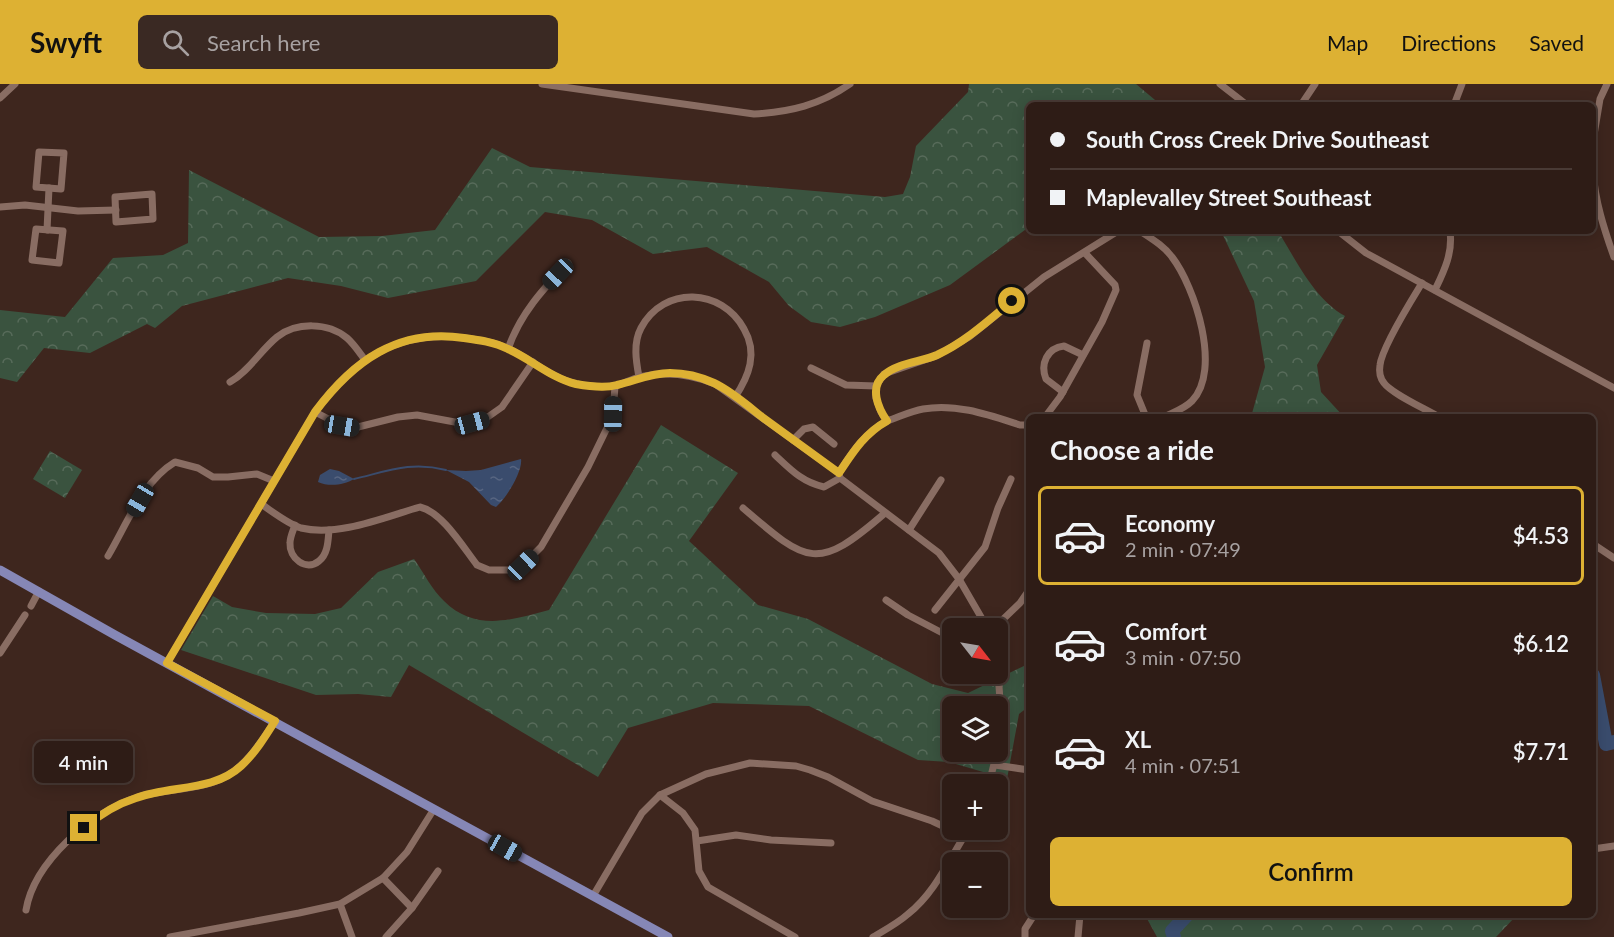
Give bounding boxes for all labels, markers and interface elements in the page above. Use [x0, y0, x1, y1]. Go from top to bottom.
search box [138, 15, 558, 69]
text: Swyft [30, 25, 102, 59]
icon: search [159, 26, 192, 59]
text: Search here [207, 29, 320, 56]
text: Map [1327, 30, 1368, 55]
text: Directions [1401, 30, 1496, 55]
text: Saved [1529, 30, 1584, 55]
text: South Cross Creek Drive Southeast [1086, 126, 1429, 153]
text: Maplevalley Street Southeast [1086, 184, 1371, 211]
car [539, 255, 577, 293]
route start [998, 287, 1025, 314]
car [604, 396, 622, 432]
car [452, 410, 492, 436]
car [323, 414, 361, 438]
text: Choose a ride [1050, 433, 1214, 466]
car [123, 480, 157, 520]
icon: car [1053, 509, 1107, 563]
text: Economy [1125, 510, 1215, 537]
text: $4.53 [1513, 522, 1569, 549]
text: 2 min · 07:49 [1125, 537, 1241, 561]
car [504, 546, 542, 584]
icon: car [1053, 617, 1107, 671]
north arrow [942, 618, 1008, 684]
map controls [942, 618, 1008, 918]
text: Comfort [1125, 618, 1207, 645]
text: $6.12 [1513, 630, 1569, 657]
text: 3 min · 07:50 [1125, 645, 1241, 669]
button: layers [942, 696, 1008, 762]
icon: car [1053, 725, 1107, 779]
text: XL [1125, 726, 1151, 753]
text: $7.71 [1513, 738, 1569, 765]
callout: 4 min [34, 741, 134, 783]
text: 4 min [59, 750, 108, 774]
text: 4 min · 07:51 [1125, 753, 1241, 777]
button: + [942, 774, 1008, 840]
route end [70, 814, 97, 841]
car [485, 831, 525, 865]
button: Confirm [1050, 837, 1572, 906]
button: − [942, 852, 1008, 918]

